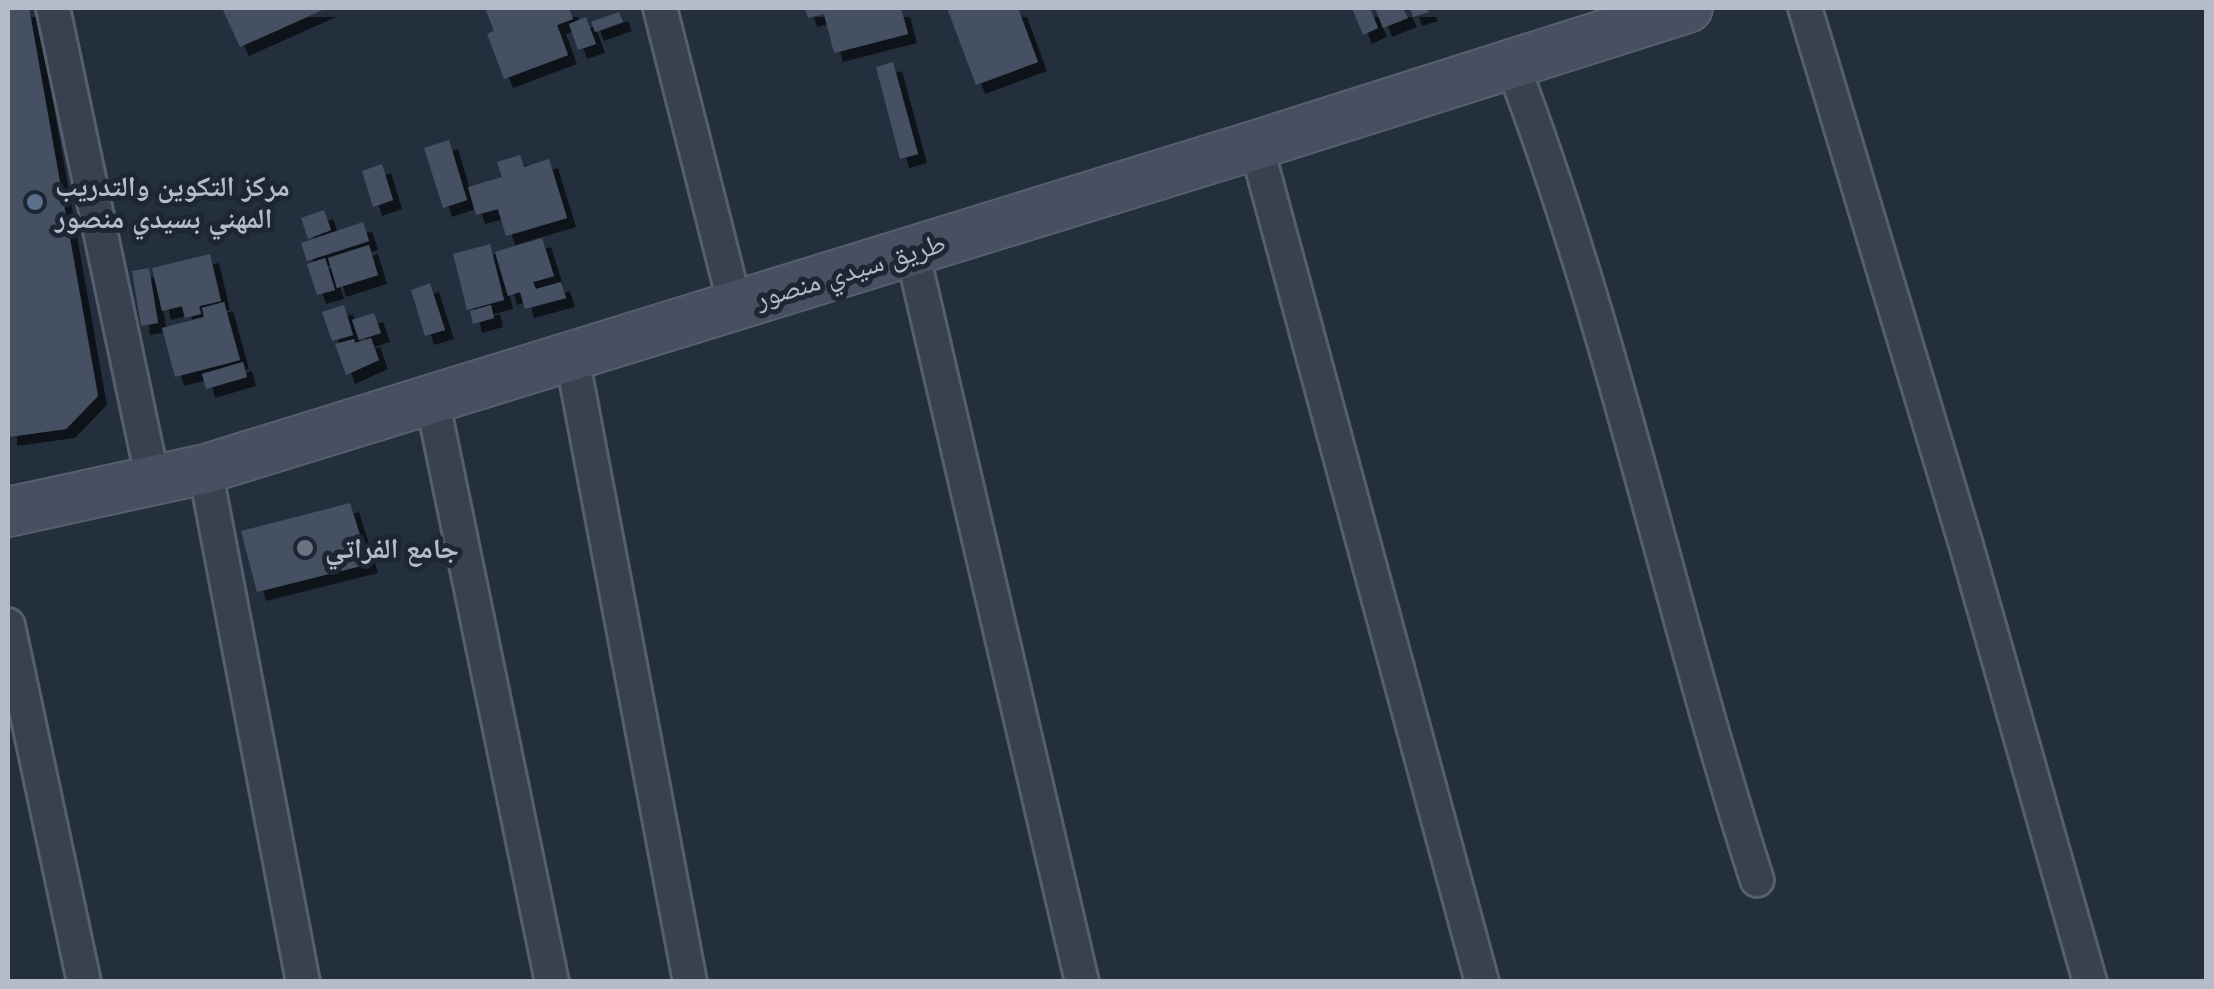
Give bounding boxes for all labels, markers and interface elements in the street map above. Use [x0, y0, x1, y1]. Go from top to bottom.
place label: مركز التكوين والتدريب المهني بسيدي منصور [54, 168, 290, 241]
marker: مركز التكوين والتدريب المهني بسيدي منصور [24, 191, 46, 213]
street label: طريق سيدي منصور [749, 224, 951, 321]
place label: جامع الفراتي [325, 530, 459, 571]
marker: جامع الفراتي [294, 537, 316, 559]

